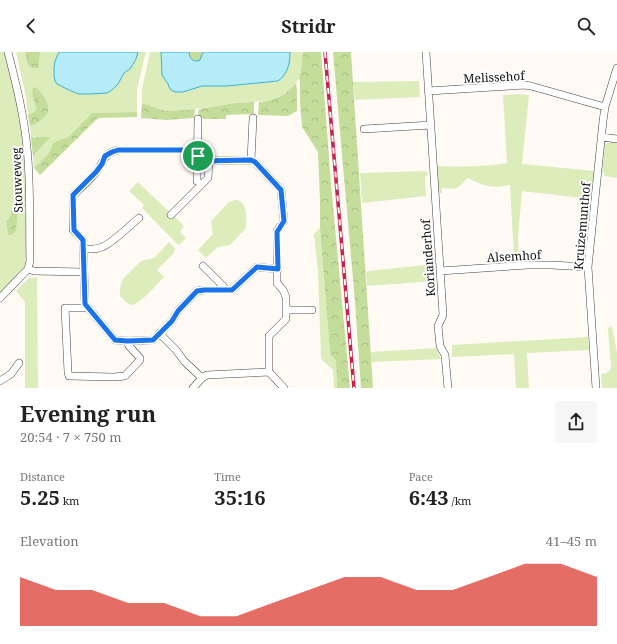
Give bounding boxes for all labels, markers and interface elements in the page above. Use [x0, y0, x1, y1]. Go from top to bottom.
text: Stridr [281, 14, 336, 38]
icon: back [20, 15, 42, 37]
icon: search [575, 15, 597, 37]
street label: Melissehof [463, 67, 527, 87]
pin [181, 139, 215, 173]
icon: arrive [187, 145, 209, 167]
street label: Stouweweg [7, 147, 27, 213]
street label: Kruizemunthof [570, 180, 594, 271]
street label: Korianderhof [417, 217, 439, 297]
street label: Alsemhof [486, 246, 543, 266]
text: Evening run [20, 398, 156, 428]
button: share [555, 401, 597, 443]
text: 20:54 · 7 × 750 m [20, 428, 122, 446]
text: Distance [20, 469, 65, 484]
text: Time [214, 469, 241, 484]
text: Pace [409, 469, 433, 484]
text: 5.25 [20, 484, 60, 511]
text: 35:16 [214, 484, 266, 511]
text: 6:43 [409, 484, 449, 511]
text: km [60, 493, 79, 508]
text: /km [449, 493, 472, 508]
text: Elevation [20, 532, 79, 550]
text: 41–45 m [546, 532, 597, 550]

